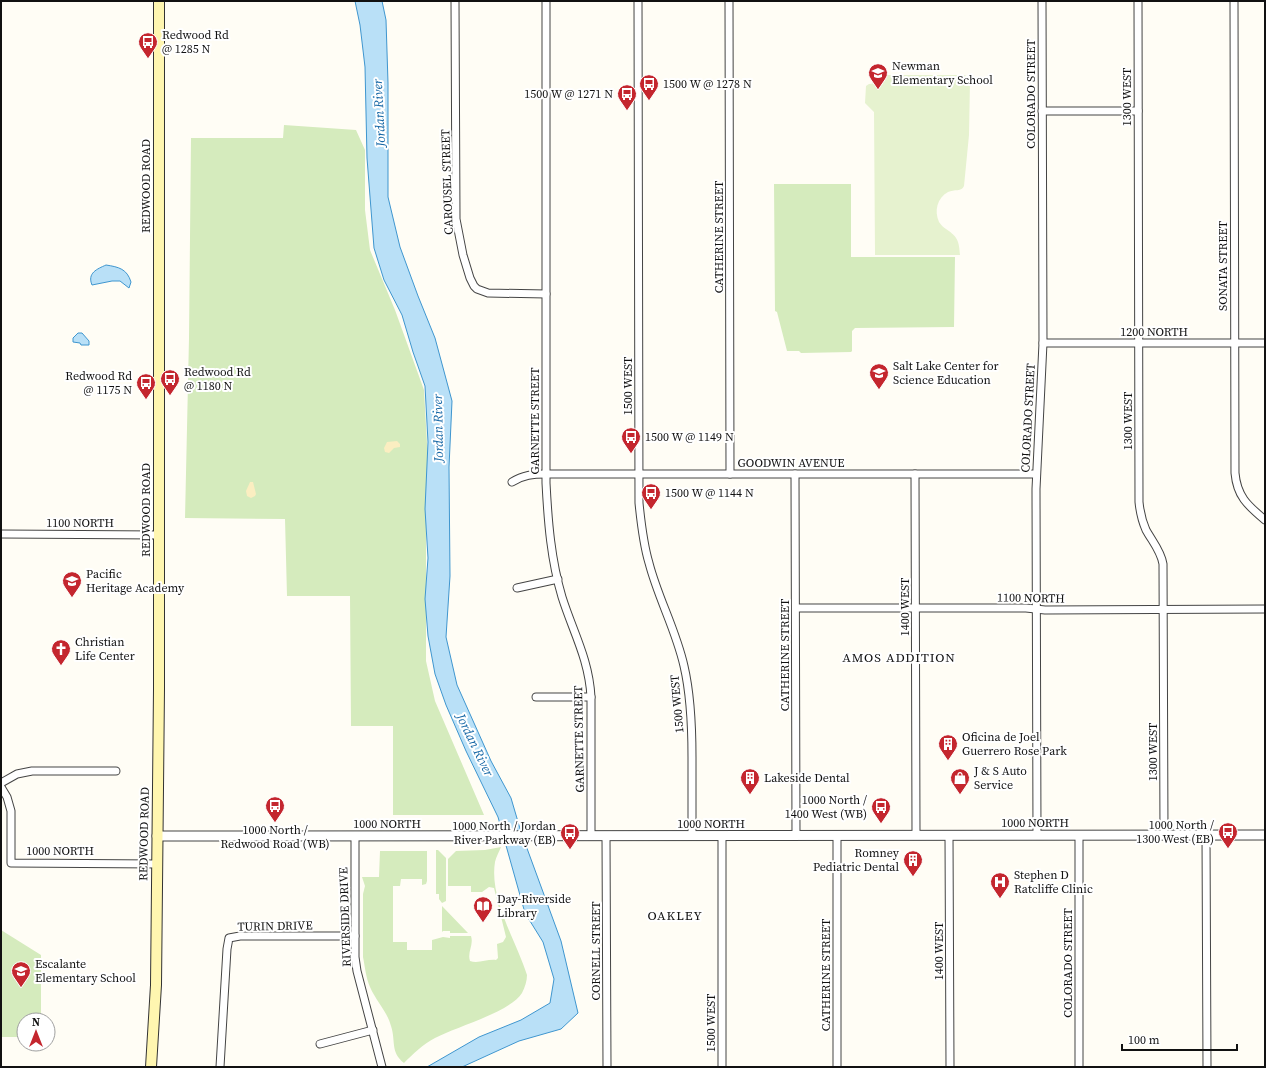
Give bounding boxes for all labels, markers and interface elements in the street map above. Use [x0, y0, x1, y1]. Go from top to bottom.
place label: Redwood Rd @ 1285 N [162, 27, 229, 57]
bus stop icon: Redwood Rd @ 1285 N [137, 31, 159, 59]
street label: COLORADO STREET [1023, 39, 1039, 149]
place label: Newman Elementary School [892, 58, 993, 88]
school or university icon: Newman Elementary School [867, 62, 889, 90]
street label: 1300 WEST [1119, 67, 1135, 126]
bus stop icon: 1500 W @ 1278 N [638, 73, 660, 101]
place label: 1500 W @ 1278 N [663, 76, 752, 92]
water label: Jordan River [369, 78, 389, 149]
bus stop icon: 1500 W @ 1271 N [616, 83, 638, 111]
place label: 1500 W @ 1271 N [524, 86, 613, 102]
street label: CAROUSEL STREET [437, 128, 457, 235]
street label: REDWOOD ROAD [138, 139, 154, 233]
street label: CATHERINE STREET [711, 180, 727, 293]
street label: SONATA STREET [1215, 220, 1231, 311]
street label: 1200 NORTH [1120, 324, 1188, 340]
street label: 1500 WEST [620, 356, 636, 415]
place label: Salt Lake Center for Science Education [893, 358, 999, 388]
school or university icon: Salt Lake Center for Science Education [868, 362, 890, 390]
street label: COLORADO STREET [1017, 362, 1039, 473]
place label: Redwood Rd @ 1180 N [184, 364, 251, 394]
street label: GARNETTE STREET [527, 367, 543, 475]
place label: Redwood Rd @ 1175 N [65, 368, 132, 398]
bus stop icon: Redwood Rd @ 1180 N [159, 368, 181, 396]
bus stop icon: Redwood Rd @ 1175 N [135, 372, 157, 400]
street label: 1300 WEST [1120, 391, 1136, 450]
water label: Jordan River [429, 393, 447, 464]
bus stop icon: 1500 W @ 1149 N [620, 426, 642, 454]
place label: 1500 W @ 1149 N [645, 429, 734, 445]
street label: GOODWIN AVENUE [738, 455, 844, 471]
street label: REDWOOD ROAD [138, 463, 154, 557]
bus stop icon: 1500 W @ 1144 N [640, 482, 662, 510]
place label: 1500 W @ 1144 N [665, 485, 754, 501]
street label: 1100 NORTH [46, 515, 114, 531]
place label: Pacific Heritage Academy [86, 566, 185, 596]
school or university icon: Pacific Heritage Academy [61, 570, 83, 598]
street label: 1400 WEST [897, 577, 913, 636]
street label: 1100 NORTH [997, 589, 1065, 607]
street label: CATHERINE STREET [777, 598, 793, 711]
place label: Christian Life Center [75, 634, 135, 664]
church icon: Christian Life Center [50, 638, 72, 666]
district label: AMOS ADDITION [842, 649, 956, 666]
street label: 1500 WEST [666, 673, 688, 734]
street label: GARNETTE STREET [570, 685, 588, 793]
water label: Jordan River [452, 709, 498, 780]
street label: 1300 WEST [1145, 722, 1161, 781]
place label: Oficina de Joel Guerrero Rose Park [962, 729, 1067, 759]
building icon: Oficina de Joel Guerrero Rose Park [937, 733, 959, 761]
place label: J & S Auto Service [973, 763, 1027, 793]
building icon: Lakeside Dental [739, 767, 761, 795]
shop icon: J & S Auto Service [949, 767, 971, 795]
place label: Lakeside Dental [764, 770, 850, 786]
street label: REDWOOD ROAD [135, 787, 153, 881]
place label: 1000 North / 1400 West (WB) [785, 792, 867, 822]
bus stop icon: 1000 North / Redwood Road (WB) [264, 795, 286, 823]
bus stop icon: 1000 North / 1400 West (WB) [870, 796, 892, 824]
street label: 1000 NORTH [1001, 815, 1069, 831]
street label: 1000 NORTH [353, 816, 421, 832]
street label: 1000 NORTH [677, 816, 745, 832]
place label: 1000 North / 1300 West (EB) [1136, 817, 1214, 847]
place label: 1000 North / Jordan River Parkway (EB) [452, 818, 556, 848]
bus stop icon: 1000 North / 1300 West (EB) [1217, 821, 1239, 849]
place label: 1000 North / Redwood Road (WB) [220, 822, 330, 852]
bus stop icon: 1000 North / Jordan River Parkway (EB) [559, 822, 581, 850]
street label: 1000 NORTH [26, 843, 94, 859]
place label: Romney Pediatric Dental [813, 845, 900, 875]
building icon: Romney Pediatric Dental [902, 849, 924, 877]
street label: RIVERSIDE DRIVE [335, 867, 355, 967]
place label: Stephen D Ratcliffe Clinic [1014, 867, 1093, 897]
hospital icon: Stephen D Ratcliffe Clinic [989, 871, 1011, 899]
place label: Day-Riverside Library [497, 891, 571, 921]
library icon: Day-Riverside Library [472, 895, 494, 923]
street label: CORNELL STREET [588, 901, 604, 1001]
district label: OAKLEY [647, 907, 703, 924]
street label: COLORADO STREET [1060, 908, 1076, 1018]
street label: TURIN DRIVE [237, 917, 313, 935]
street label: CATHERINE STREET [818, 918, 834, 1031]
street label: 1400 WEST [931, 921, 947, 980]
place label: Escalante Elementary School [35, 956, 136, 986]
school or university icon: Escalante Elementary School [10, 960, 32, 988]
street label: 1500 WEST [703, 993, 719, 1052]
north arrow [16, 1012, 56, 1052]
text: N [32, 1015, 40, 1030]
scale bar [1122, 1026, 1237, 1052]
text: 100 m [1128, 1032, 1160, 1048]

